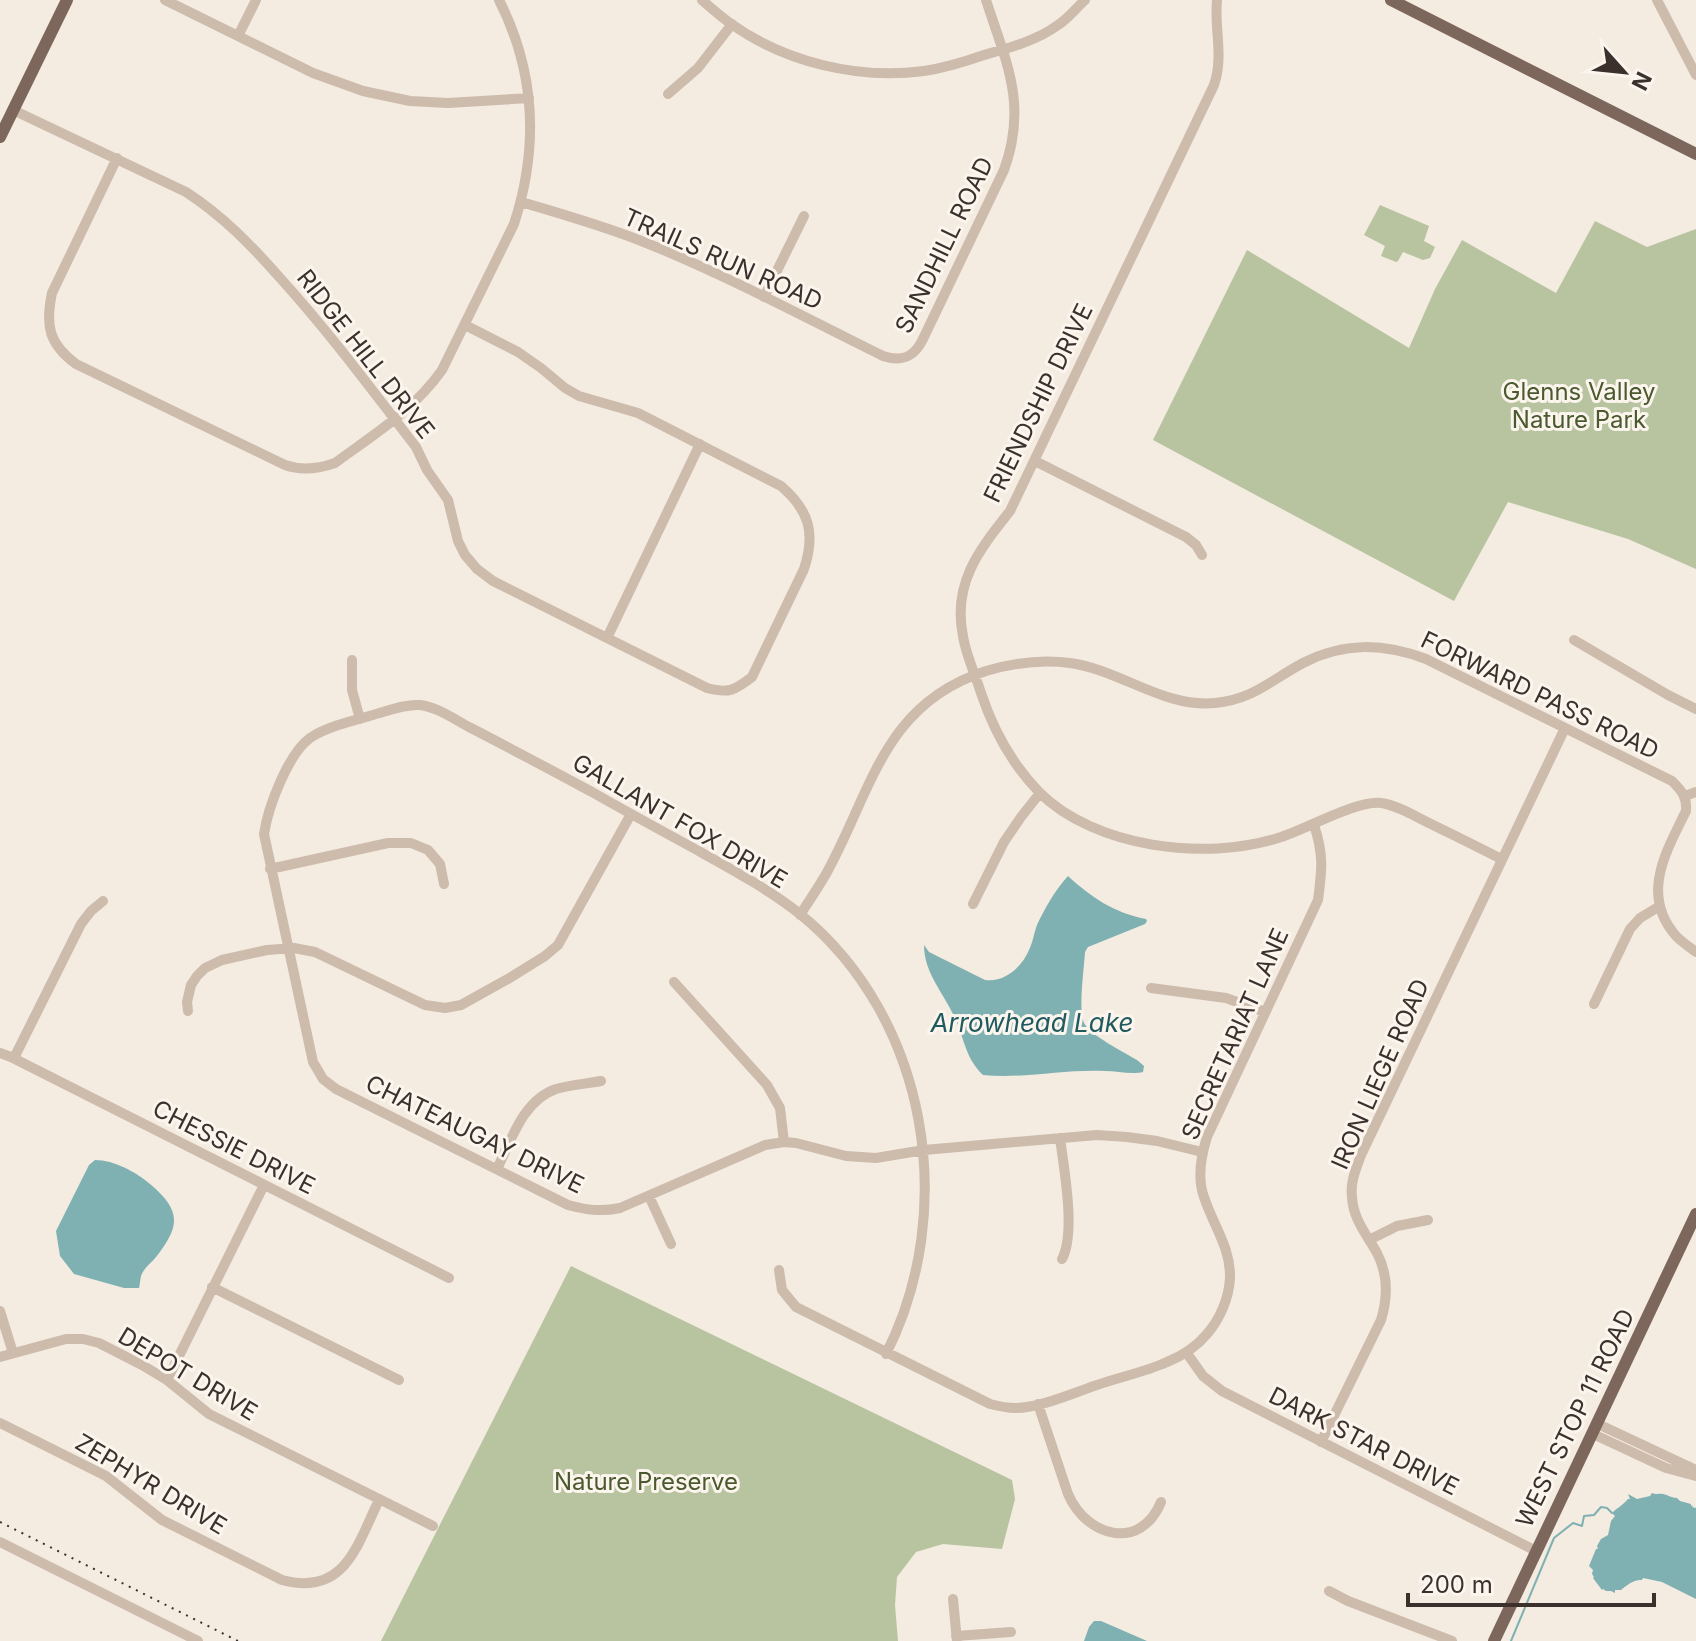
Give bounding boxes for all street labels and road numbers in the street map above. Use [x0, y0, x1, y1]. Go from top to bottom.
street label: SANDHILL ROAD [889, 152, 999, 338]
street label: TRAILS RUN ROAD [619, 202, 827, 316]
street label: RIDGE HILL DRIVE [291, 264, 441, 444]
street label: FRIENDSHIP DRIVE [977, 299, 1099, 507]
street label: FORWARD PASS ROAD [1416, 625, 1664, 765]
street label: GALLANT FOX DRIVE [568, 748, 792, 894]
street label: SECRETARIAT LANE [1175, 924, 1295, 1144]
street label: IRON LIEGE ROAD [1325, 974, 1435, 1174]
street label: CHATEAUGAY DRIVE [361, 1069, 589, 1199]
street label: CHESSIE DRIVE [148, 1094, 320, 1200]
street label: WEST STOP 11 ROAD [1509, 1304, 1641, 1532]
street label: DEPOT DRIVE [113, 1321, 263, 1427]
street label: DARK STAR DRIVE [1264, 1381, 1464, 1501]
street label: ZEPHYR DRIVE [70, 1427, 232, 1541]

